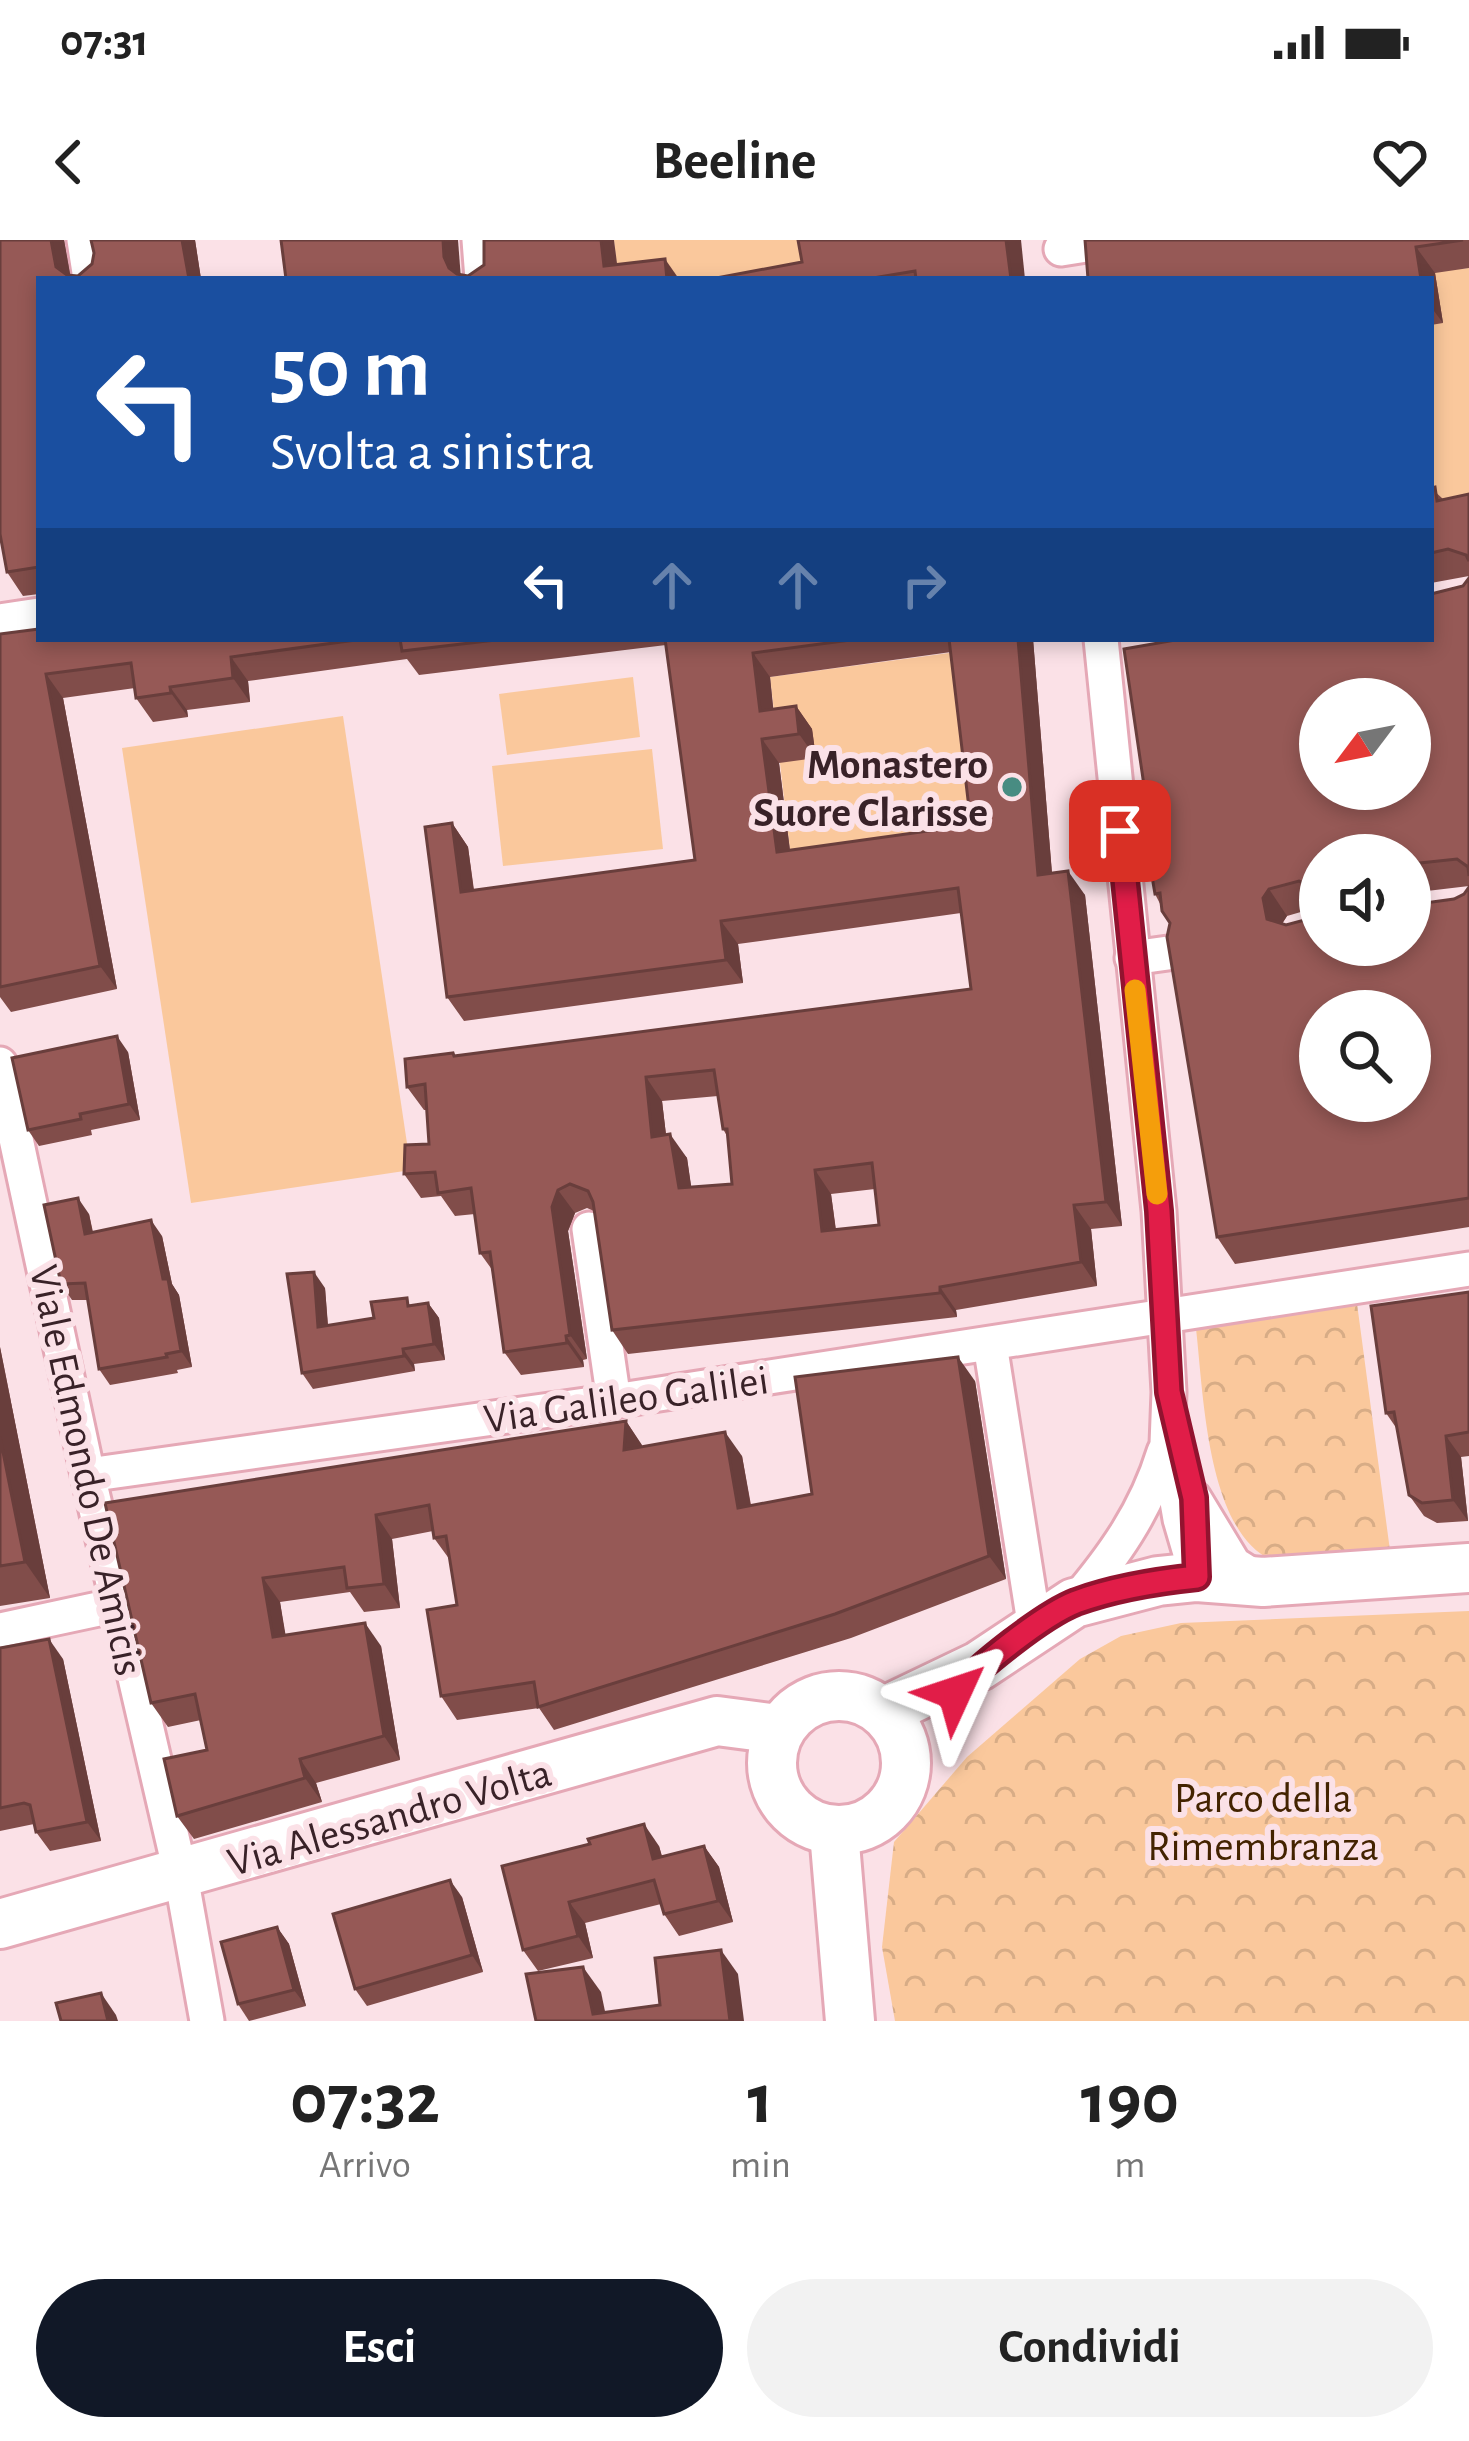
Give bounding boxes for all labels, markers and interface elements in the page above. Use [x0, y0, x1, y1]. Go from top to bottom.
text: 07:31 [60, 19, 149, 64]
icon: back [36, 129, 102, 195]
icon: heart [1367, 129, 1433, 195]
text: Beeline [652, 135, 817, 189]
icon: left [72, 324, 228, 480]
text: 50 m [270, 328, 431, 412]
text: Svolta a sinistra [270, 426, 594, 480]
icon: left [513, 552, 579, 618]
icon: ahead [639, 552, 705, 618]
icon: ahead [765, 552, 831, 618]
icon: right [891, 552, 957, 618]
north arrow [1299, 678, 1431, 810]
map controls [1299, 678, 1431, 1122]
place label: Monastero Suore Clarisse [753, 744, 988, 834]
marker: Monastero Suore Clarisse [999, 774, 1025, 800]
pin [1069, 780, 1171, 882]
icon: arrive [1087, 798, 1153, 864]
button: sound [1299, 834, 1431, 966]
button: search [1299, 990, 1431, 1122]
street label: Viale Edmondo De Amicis [22, 1261, 150, 1679]
street label: Via Galileo Galilei [481, 1359, 771, 1441]
position arrow [892, 1630, 1018, 1756]
street label: Via Alessandro Volta [223, 1752, 556, 1884]
park label: Parco della Rimembranza [1147, 1778, 1379, 1868]
text: 07:32 [290, 2064, 440, 2136]
text: 1 [747, 2064, 773, 2136]
text: 190 [1081, 2064, 1179, 2136]
text: Arrivo [319, 2146, 411, 2185]
text: min [730, 2146, 791, 2185]
text: m [1114, 2146, 1145, 2185]
button: Esci [36, 2279, 723, 2417]
button: Condividi [747, 2279, 1433, 2417]

